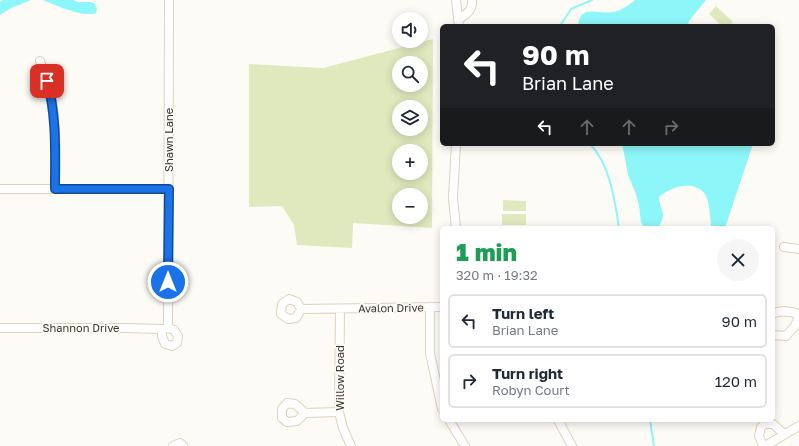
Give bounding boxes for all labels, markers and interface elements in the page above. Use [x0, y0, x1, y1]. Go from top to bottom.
map controls [392, 12, 428, 224]
button: sound [392, 12, 428, 48]
text: 90 m [522, 38, 589, 71]
icon: left [456, 40, 508, 92]
button: search [392, 56, 428, 92]
pin [30, 64, 64, 98]
icon: arrive [36, 70, 58, 92]
text: Brian Lane [522, 72, 614, 94]
button: layers [392, 100, 428, 136]
street label: Shawn Lane [162, 108, 175, 172]
icon: left [534, 116, 556, 138]
icon: ahead [576, 116, 598, 138]
icon: ahead [618, 116, 640, 138]
icon: right [660, 116, 682, 138]
button: + [392, 144, 428, 180]
button: − [392, 188, 428, 224]
text: 1 min [456, 237, 517, 266]
button: close [717, 239, 759, 281]
position arrow [147, 261, 189, 303]
text: 320 m · 19:32 [456, 267, 538, 283]
street label: Avalon Drive [358, 300, 424, 315]
text: Turn left [492, 304, 554, 322]
icon: left [458, 310, 480, 332]
text: 90 m [722, 312, 757, 330]
street label: Shannon Drive [43, 321, 119, 334]
text: Brian Lane [492, 322, 558, 338]
street label: Willow Road [333, 345, 346, 411]
text: Turn right [492, 364, 563, 382]
icon: right [458, 370, 480, 392]
text: 120 m [715, 372, 757, 390]
text: Robyn Court [492, 382, 570, 398]

